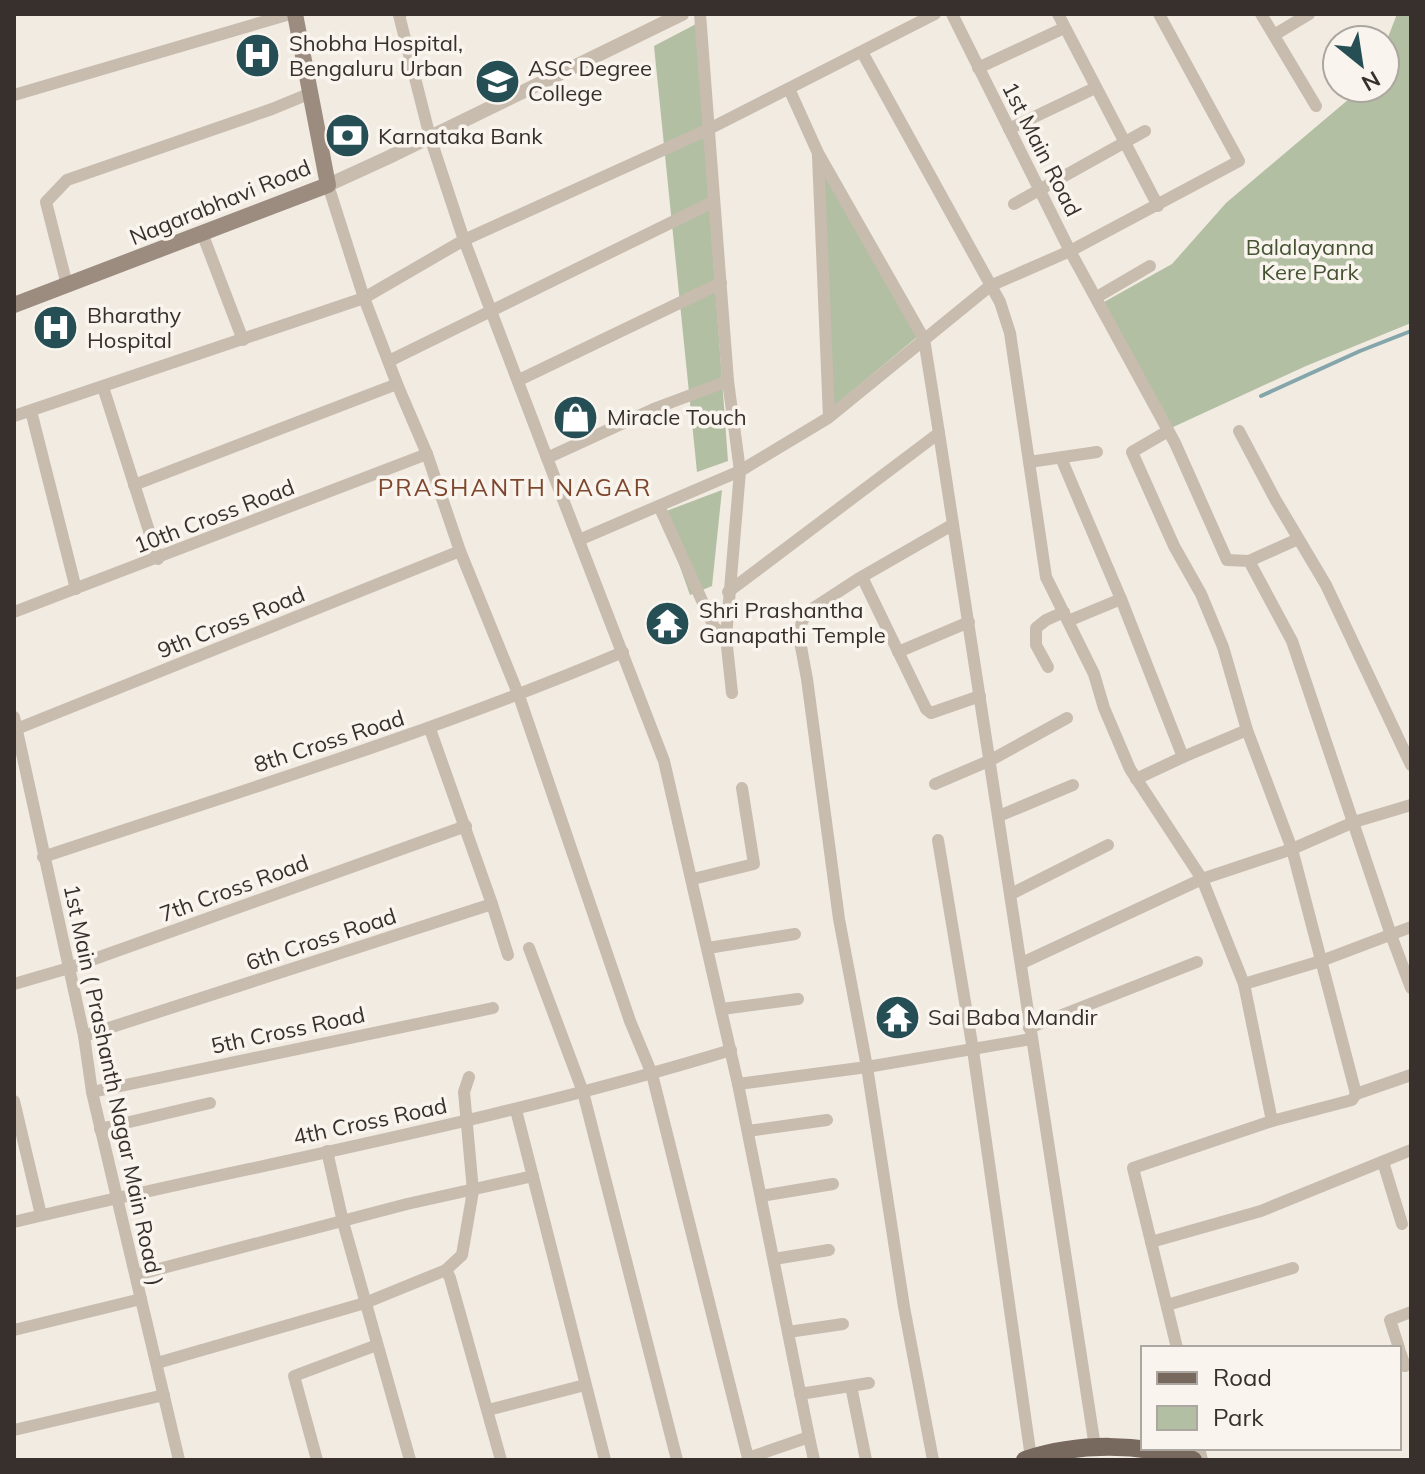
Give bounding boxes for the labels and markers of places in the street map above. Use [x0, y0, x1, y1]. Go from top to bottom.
place label: Shobha Hospital, Bengaluru Urban [289, 29, 463, 82]
hospital icon: Shobha Hospital, Bengaluru Urban [234, 32, 282, 80]
place label: ASC Degree College [528, 54, 652, 107]
school or university icon: ASC Degree College [473, 57, 521, 105]
bank icon: Karnataka Bank [323, 112, 371, 160]
place label: Karnataka Bank [378, 122, 543, 150]
place label: Bharathy Hospital [87, 301, 182, 354]
hospital icon: Bharathy Hospital [32, 304, 80, 352]
shop icon: Miracle Touch [552, 393, 600, 441]
place label: Miracle Touch [607, 403, 747, 431]
place label: Shri Prashantha Ganapathi Temple [699, 596, 886, 649]
temple icon: Shri Prashantha Ganapathi Temple [644, 599, 692, 647]
temple icon: Sai Baba Mandir [873, 993, 921, 1041]
place label: Sai Baba Mandir [928, 1003, 1098, 1031]

